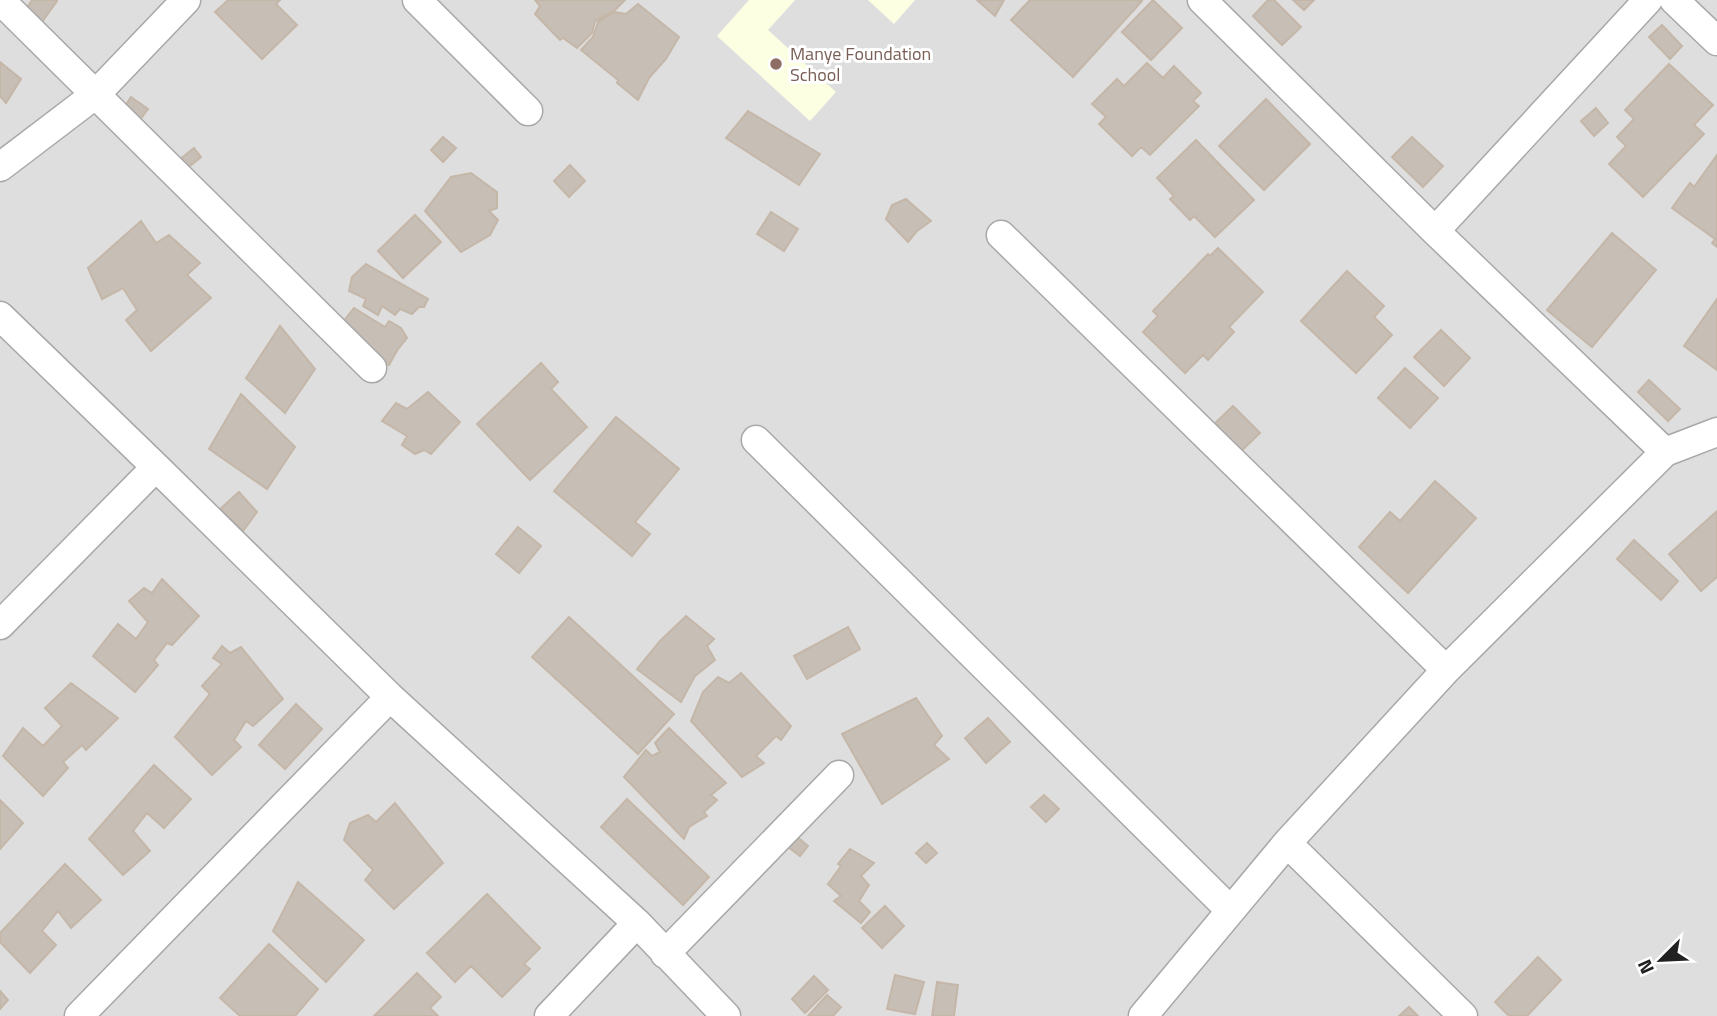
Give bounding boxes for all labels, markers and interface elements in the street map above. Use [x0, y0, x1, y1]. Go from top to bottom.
place label: Manye Foundation School [790, 40, 931, 88]
marker: Manye Foundation School [768, 56, 784, 72]
north arrow [1626, 925, 1696, 995]
text: N [1629, 955, 1661, 979]

